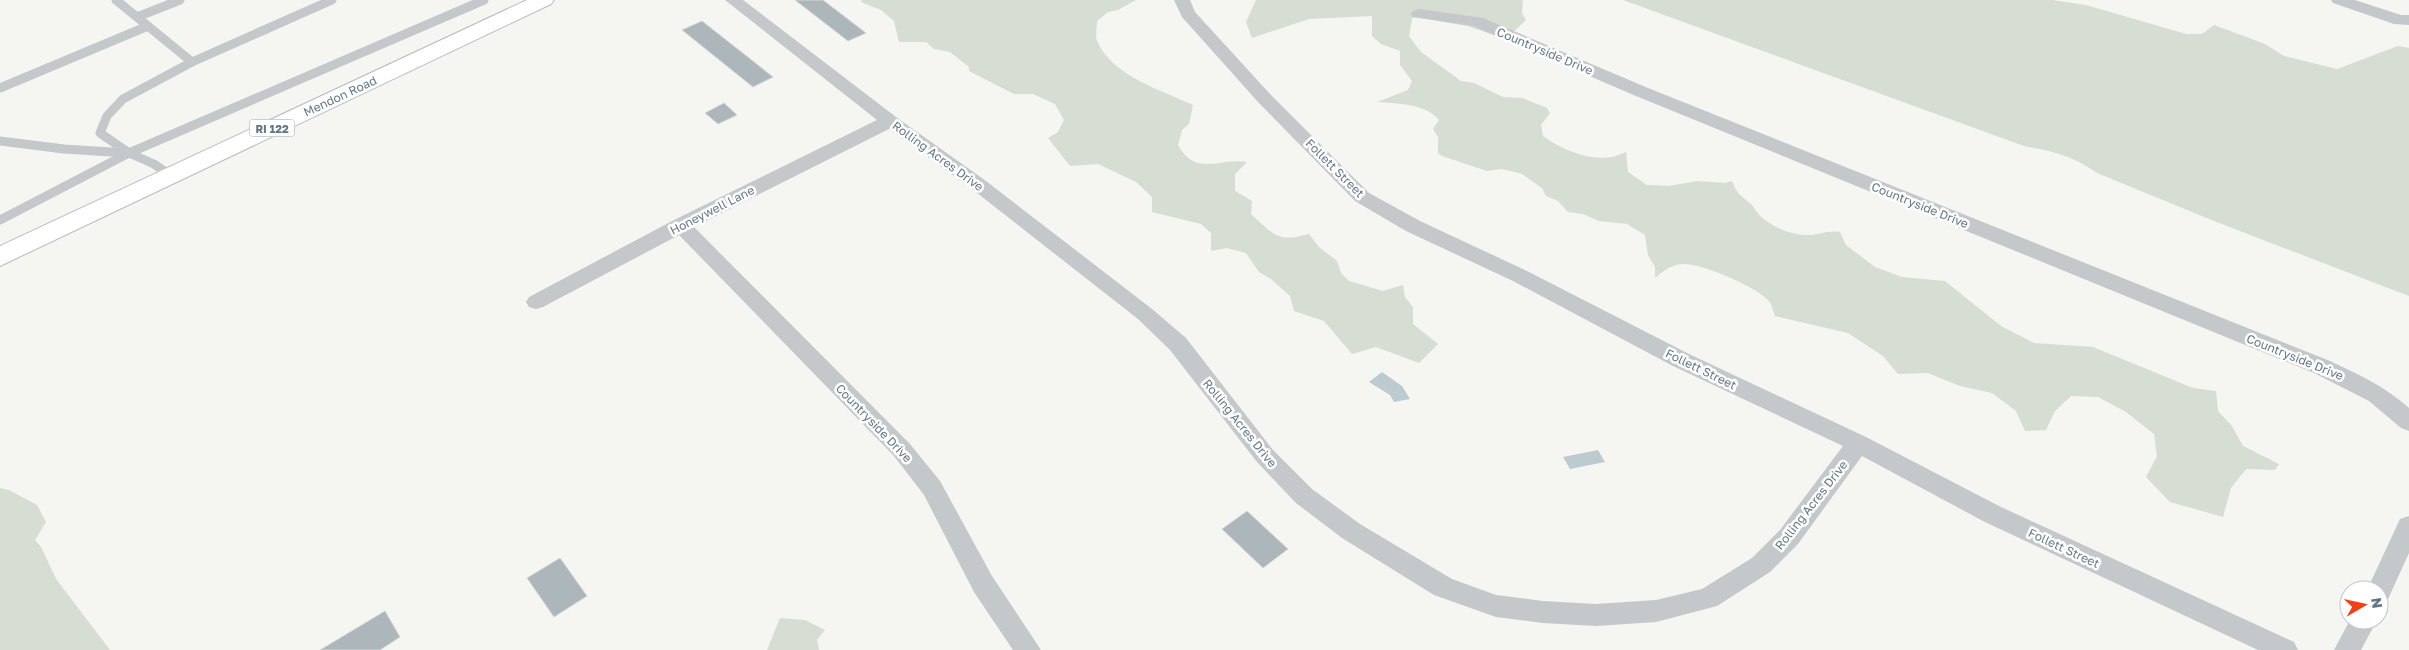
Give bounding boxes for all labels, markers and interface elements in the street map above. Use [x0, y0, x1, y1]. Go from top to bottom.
street label: Countryside Drive [1495, 24, 1595, 78]
street label: Mendon Road [301, 73, 379, 119]
street label: Rolling Acres Drive [890, 118, 987, 194]
road number: RI 122 [250, 120, 294, 136]
street label: Follett Street [1303, 136, 1368, 201]
street label: Countryside Drive [1869, 179, 1971, 231]
street label: Honeywell Lane [667, 182, 757, 238]
street label: Countryside Drive [2244, 331, 2346, 383]
street label: Follett Street [1663, 345, 1739, 393]
street label: Rolling Acres Drive [1200, 376, 1280, 470]
street label: Countryside Drive [833, 381, 915, 465]
street label: Rolling Acres Drive [1772, 457, 1850, 553]
street label: Follett Street [2026, 525, 2102, 571]
north arrow [2339, 580, 2389, 630]
text: N [2368, 596, 2387, 609]

